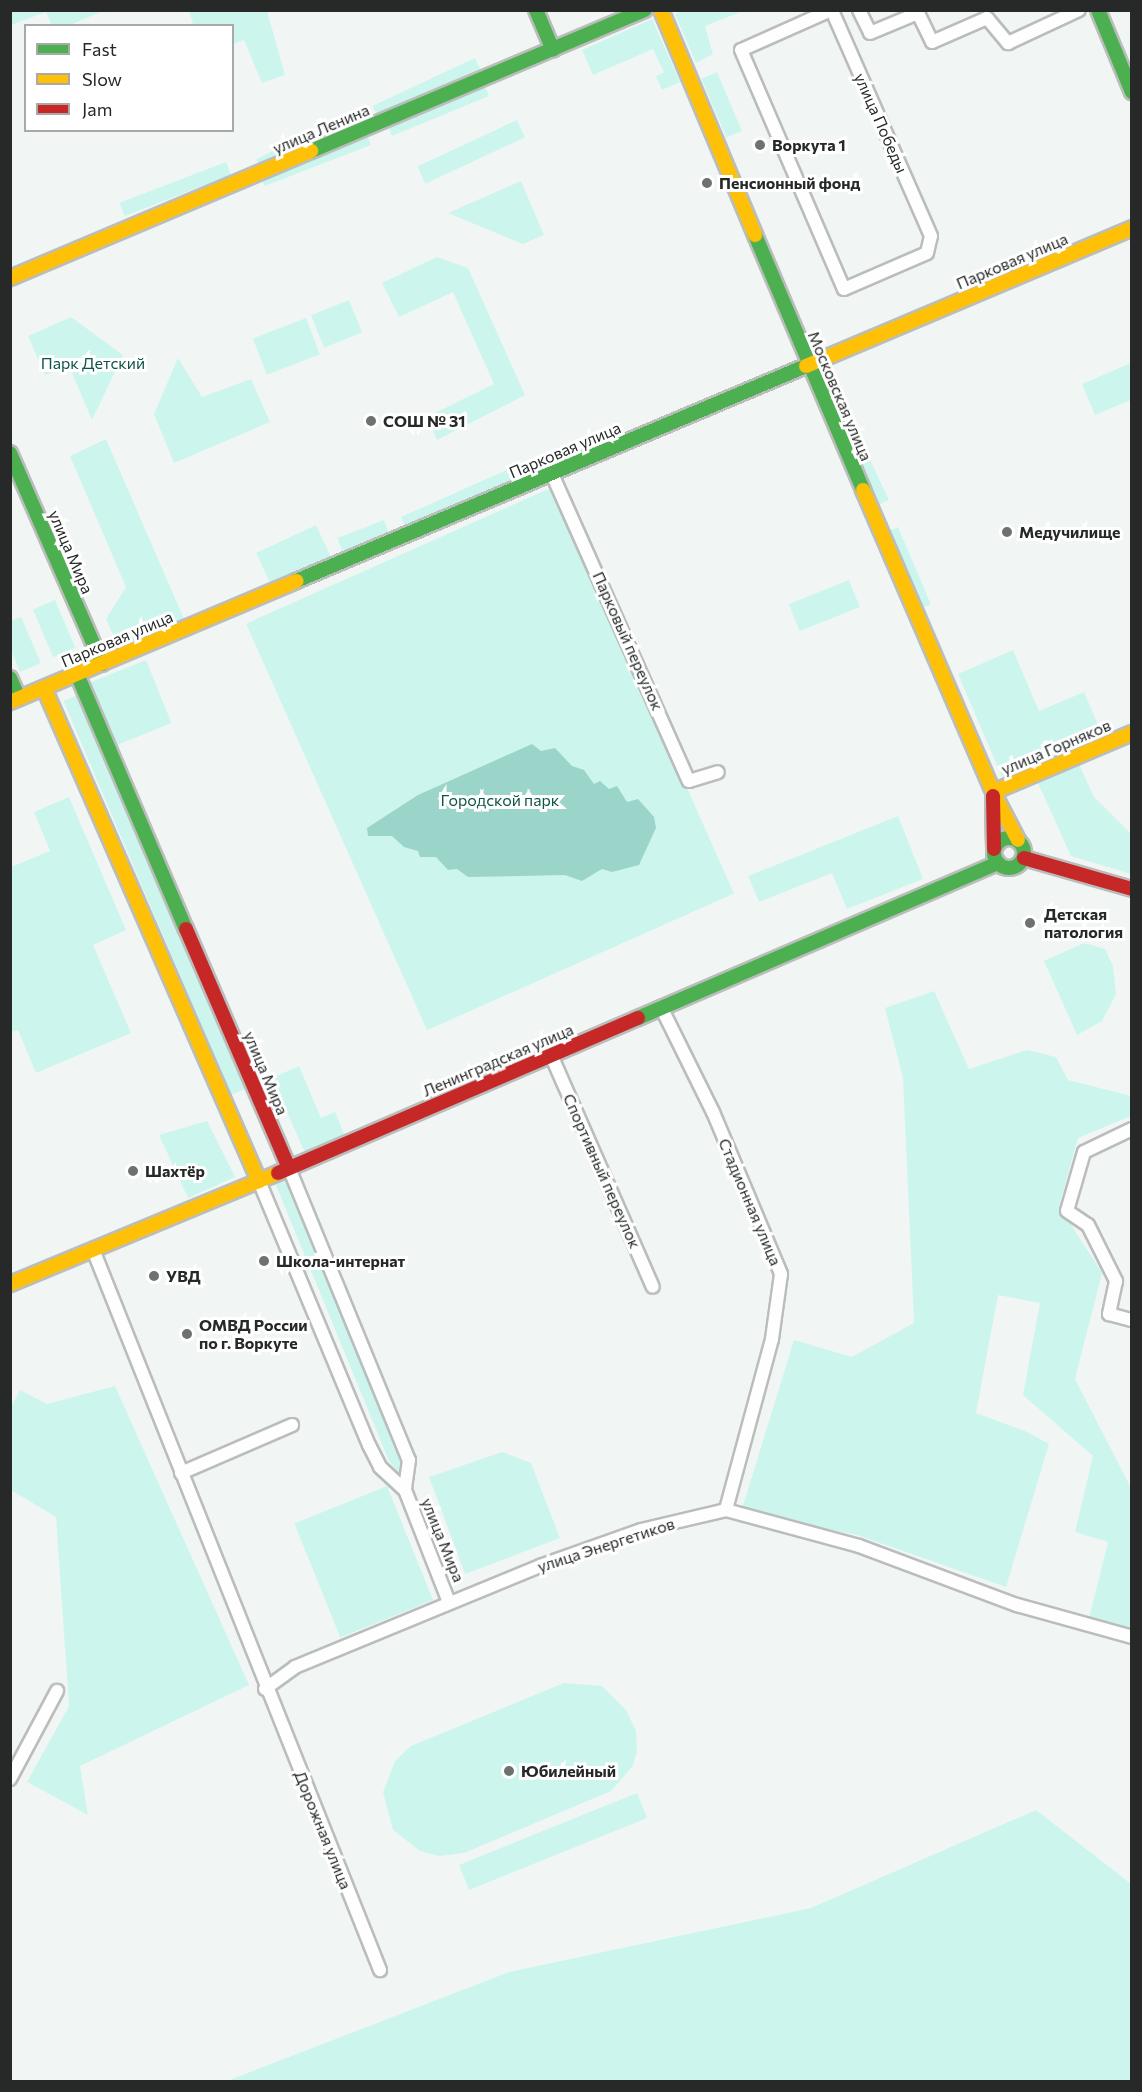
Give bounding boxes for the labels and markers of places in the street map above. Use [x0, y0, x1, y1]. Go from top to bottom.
place label: Воркута 1 [772, 135, 846, 155]
marker: Воркута 1 [753, 138, 767, 152]
place label: Пенсионный фонд [719, 173, 860, 193]
marker: Пенсионный фонд [700, 176, 714, 190]
place label: СОШ № 31 [383, 411, 466, 431]
marker: СОШ № 31 [364, 414, 378, 428]
place label: Медучилище [1019, 522, 1121, 542]
marker: Медучилище [1000, 525, 1014, 539]
place label: Детская патология [1044, 904, 1123, 942]
marker: Детская патология [1021, 914, 1039, 932]
place label: Шахтёр [145, 1161, 205, 1181]
marker: Шахтёр [126, 1164, 140, 1178]
place label: Школа-интернат [276, 1251, 405, 1271]
marker: Школа-интернат [257, 1254, 271, 1268]
place label: УВД [166, 1266, 201, 1286]
marker: УВД [147, 1269, 161, 1283]
place label: ОМВД России по г. Воркуте [199, 1315, 308, 1353]
marker: ОМВД России по г. Воркуте [180, 1327, 194, 1341]
place label: Юбилейный [521, 1761, 616, 1781]
marker: Юбилейный [502, 1764, 516, 1778]

